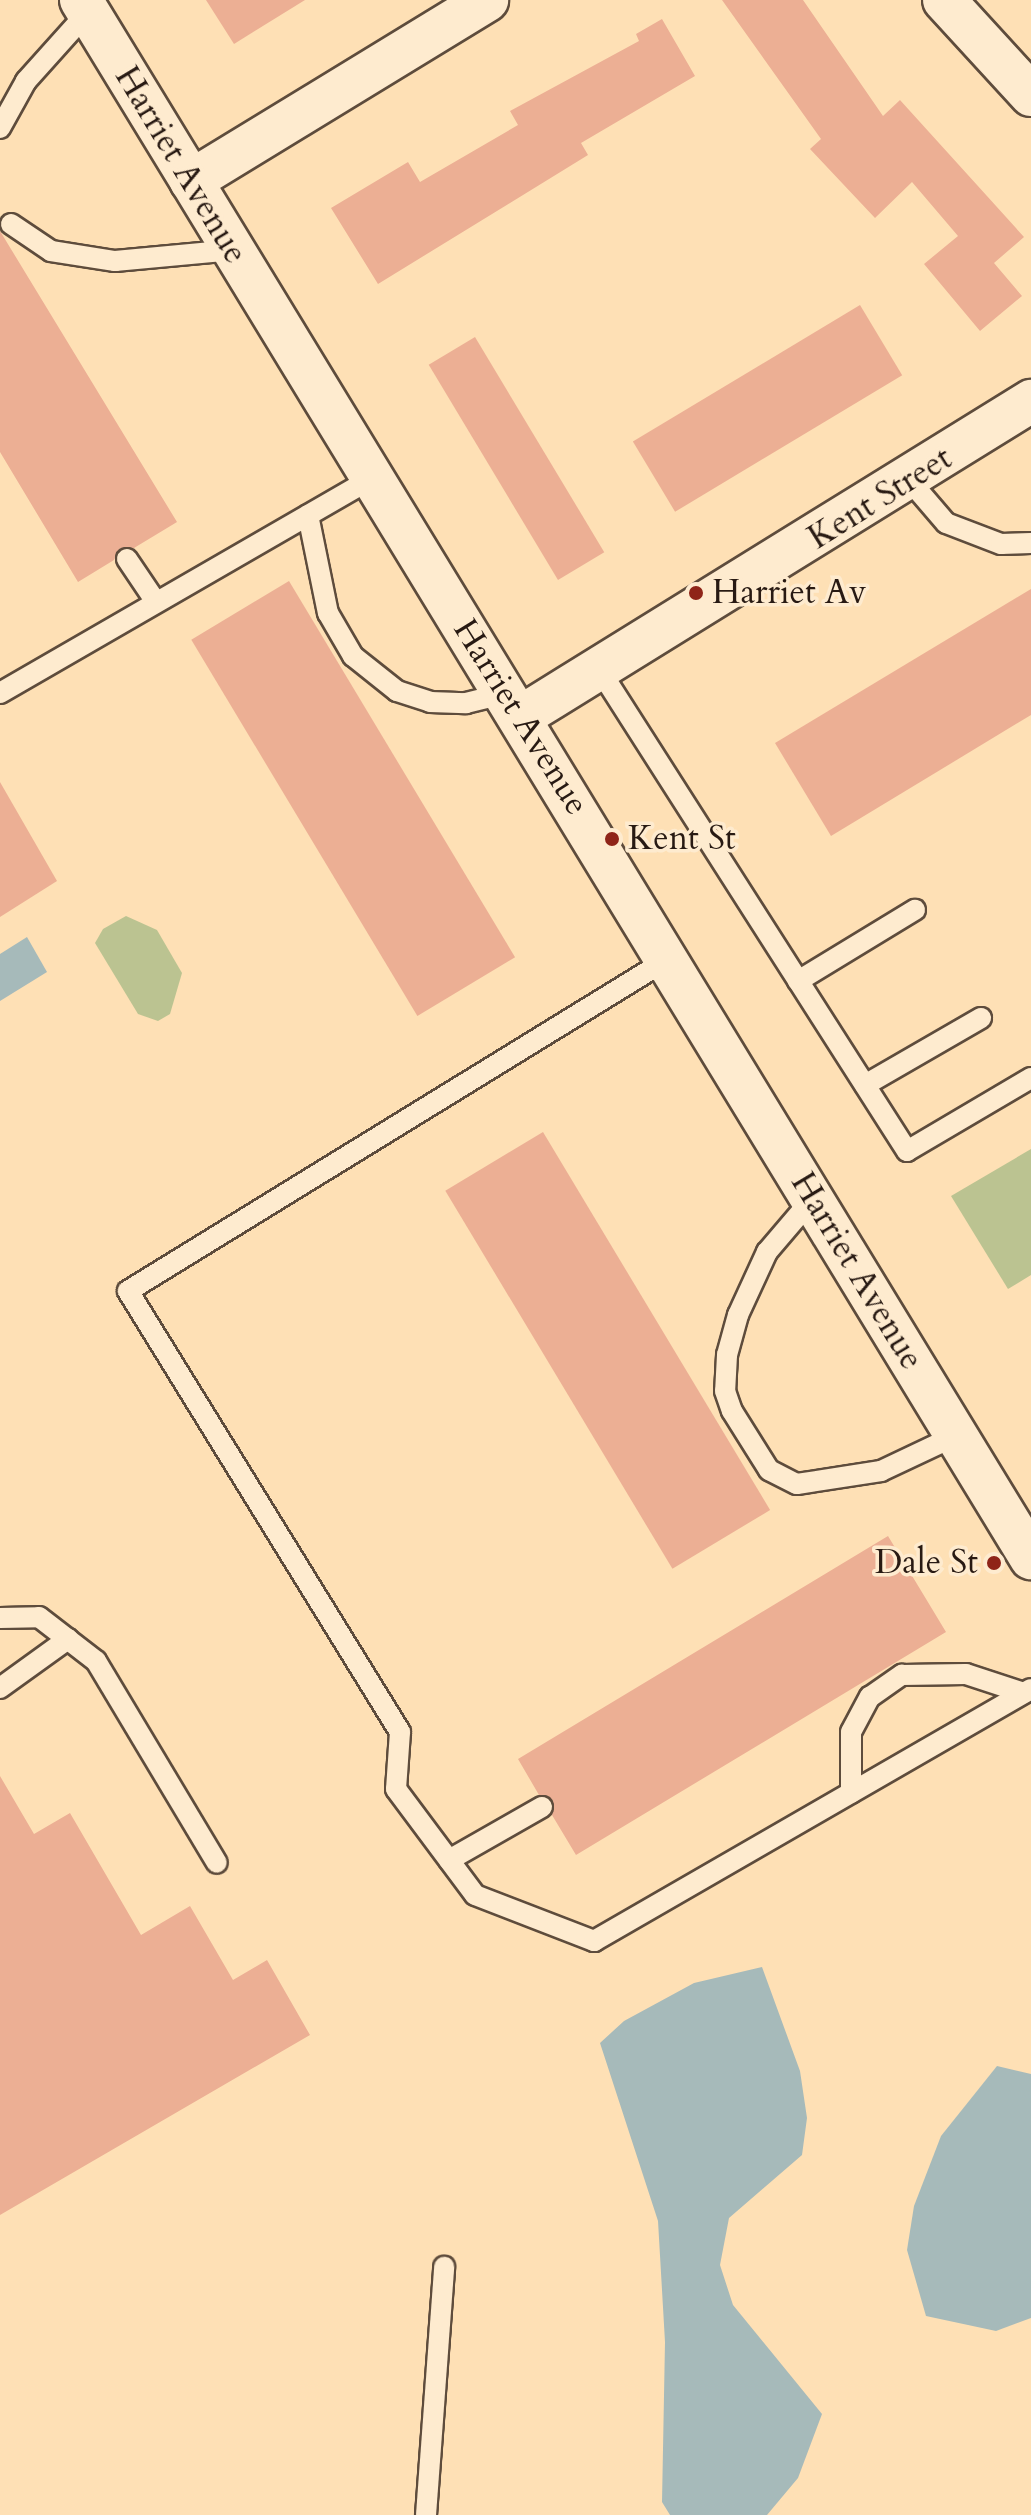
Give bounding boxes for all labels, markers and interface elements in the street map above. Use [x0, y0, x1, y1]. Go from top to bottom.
street label: Harriet Avenue [106, 59, 256, 271]
street label: Kent Street [801, 438, 959, 558]
place label: Harriet Av [712, 573, 866, 613]
marker: Harriet Av [687, 584, 705, 602]
street label: Harriet Avenue [445, 612, 597, 822]
place label: Kent St [628, 819, 736, 859]
marker: Kent St [603, 830, 621, 848]
street label: Harriet Avenue [782, 1165, 932, 1377]
place label: Dale St [875, 1543, 978, 1583]
marker: Dale St [985, 1554, 1003, 1572]

